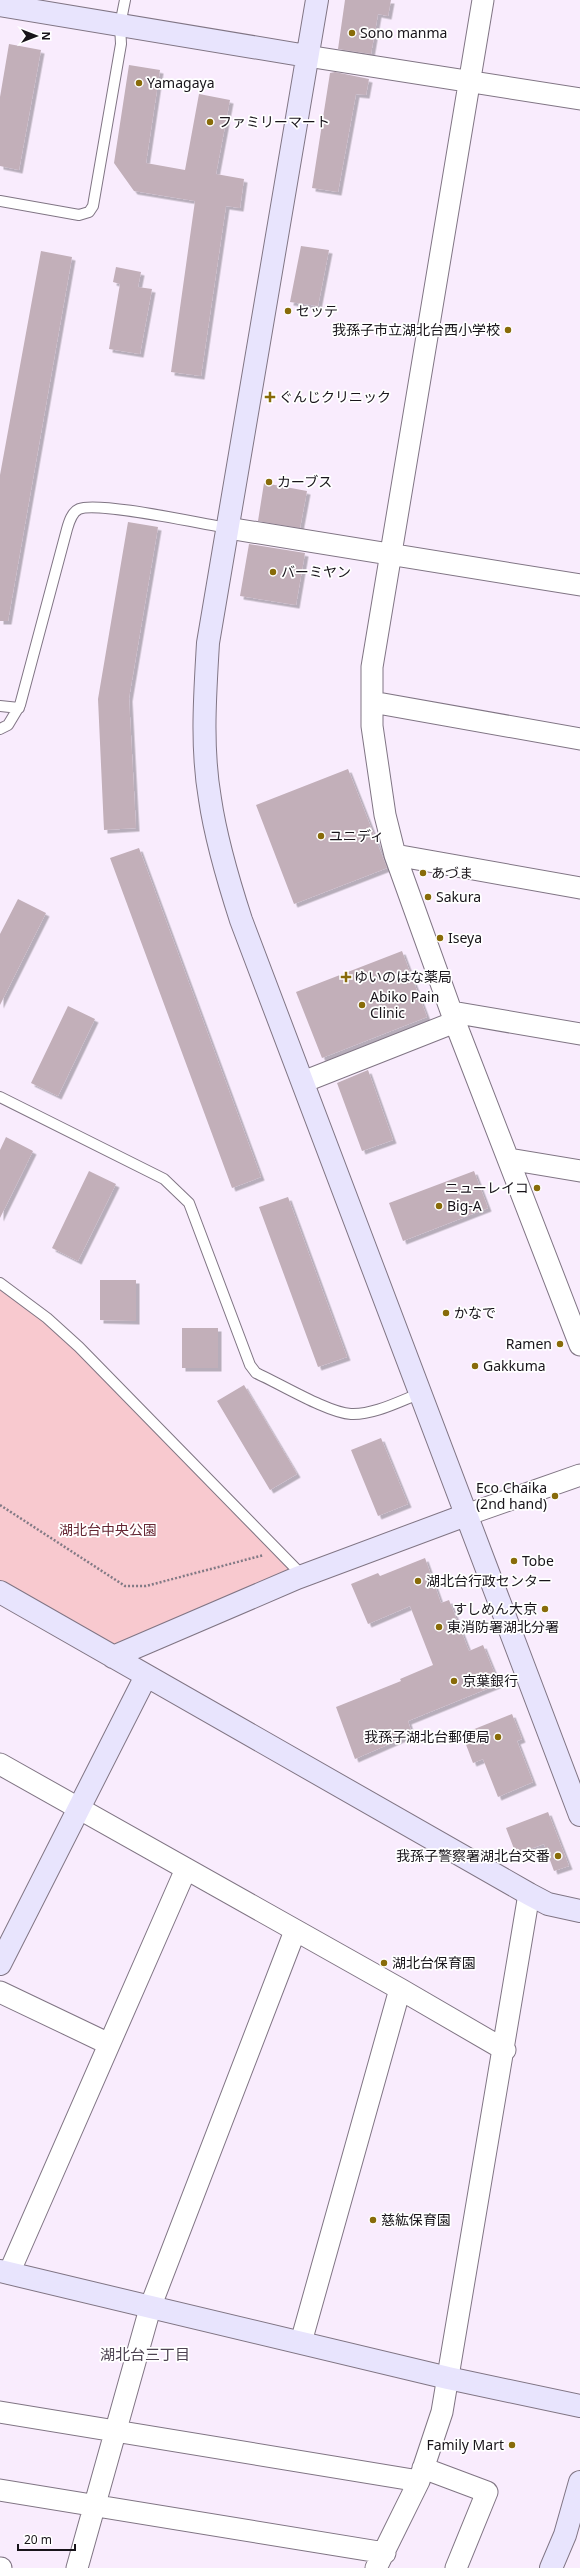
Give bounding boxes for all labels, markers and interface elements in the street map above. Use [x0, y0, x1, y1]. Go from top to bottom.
north arrow [16, 16, 56, 56]
place label: Sono manma [360, 23, 447, 42]
marker: Sono manma [347, 28, 357, 38]
text: N [39, 32, 54, 40]
place label: Yamagaya [147, 73, 214, 92]
marker: Yamagaya [134, 78, 144, 88]
place label: ファミリーマート [218, 112, 330, 131]
marker: ファミリーマート [205, 117, 215, 127]
place label: セッテ [296, 301, 338, 320]
marker: セッテ [283, 306, 293, 316]
place label: 我孫子市立湖北台西小学校 [332, 320, 500, 339]
marker: 我孫子市立湖北台西小学校 [503, 325, 513, 335]
place label: ぐんじクリニック [279, 387, 391, 406]
marker: ぐんじクリニック [264, 391, 276, 403]
place label: カーブス [277, 472, 332, 491]
marker: カーブス [264, 477, 274, 487]
place label: バーミヤン [281, 562, 351, 581]
marker: バーミヤン [268, 567, 278, 577]
place label: ユニディ [329, 826, 384, 845]
marker: ユニディ [316, 831, 326, 841]
place label: あづま [431, 863, 473, 882]
marker: あづま [418, 868, 428, 878]
place label: Sakura [436, 887, 481, 906]
marker: Sakura [423, 892, 433, 902]
place label: Iseya [448, 928, 482, 947]
marker: Iseya [435, 933, 445, 943]
place label: ゆいのはな薬局 [354, 967, 452, 986]
marker: ゆいのはな薬局 [341, 972, 351, 982]
place label: Abiko Pain Clinic [370, 987, 439, 1022]
marker: Abiko Pain Clinic [357, 1000, 367, 1010]
place label: ニューレイコ [445, 1178, 529, 1197]
marker: ニューレイコ [532, 1183, 542, 1193]
place label: Big-A [447, 1196, 482, 1215]
marker: Big-A [434, 1201, 444, 1211]
place label: かなで [454, 1303, 496, 1322]
marker: かなで [441, 1308, 451, 1318]
place label: Ramen [506, 1334, 552, 1353]
marker: Ramen [555, 1339, 565, 1349]
place label: Gakkuma [483, 1356, 546, 1375]
marker: Gakkuma [470, 1361, 480, 1371]
place label: Eco Chaika (2nd hand) [476, 1478, 547, 1513]
marker: Eco Chaika (2nd hand) [550, 1491, 560, 1501]
park label: 湖北台中央公園 [59, 1520, 157, 1539]
place label: Tobe [522, 1551, 554, 1570]
marker: Tobe [509, 1556, 519, 1566]
place label: 湖北台行政センター [426, 1571, 552, 1590]
marker: 湖北台行政センター [413, 1576, 423, 1586]
place label: すしめん大京 [453, 1599, 537, 1618]
marker: すしめん大京 [540, 1604, 550, 1614]
place label: 東消防署湖北分署 [447, 1617, 559, 1636]
marker: 東消防署湖北分署 [434, 1622, 444, 1632]
place label: 京葉銀行 [462, 1671, 518, 1690]
marker: 京葉銀行 [449, 1676, 459, 1686]
place label: 我孫子湖北台郵便局 [364, 1727, 490, 1746]
marker: 我孫子湖北台郵便局 [493, 1732, 503, 1742]
place label: 我孫子警察署湖北台交番 [396, 1846, 550, 1865]
marker: 我孫子警察署湖北台交番 [553, 1851, 563, 1861]
place label: 湖北台保育園 [392, 1953, 476, 1972]
marker: 湖北台保育園 [379, 1958, 389, 1968]
place label: 慈紘保育園 [381, 2210, 451, 2229]
marker: 慈紘保育園 [368, 2215, 378, 2225]
district label: 湖北台三丁目 [100, 2344, 190, 2364]
place label: Family Mart [426, 2435, 504, 2454]
marker: Family Mart [507, 2440, 517, 2450]
scale bar [18, 2526, 75, 2552]
text: 20 m [24, 2531, 52, 2548]

